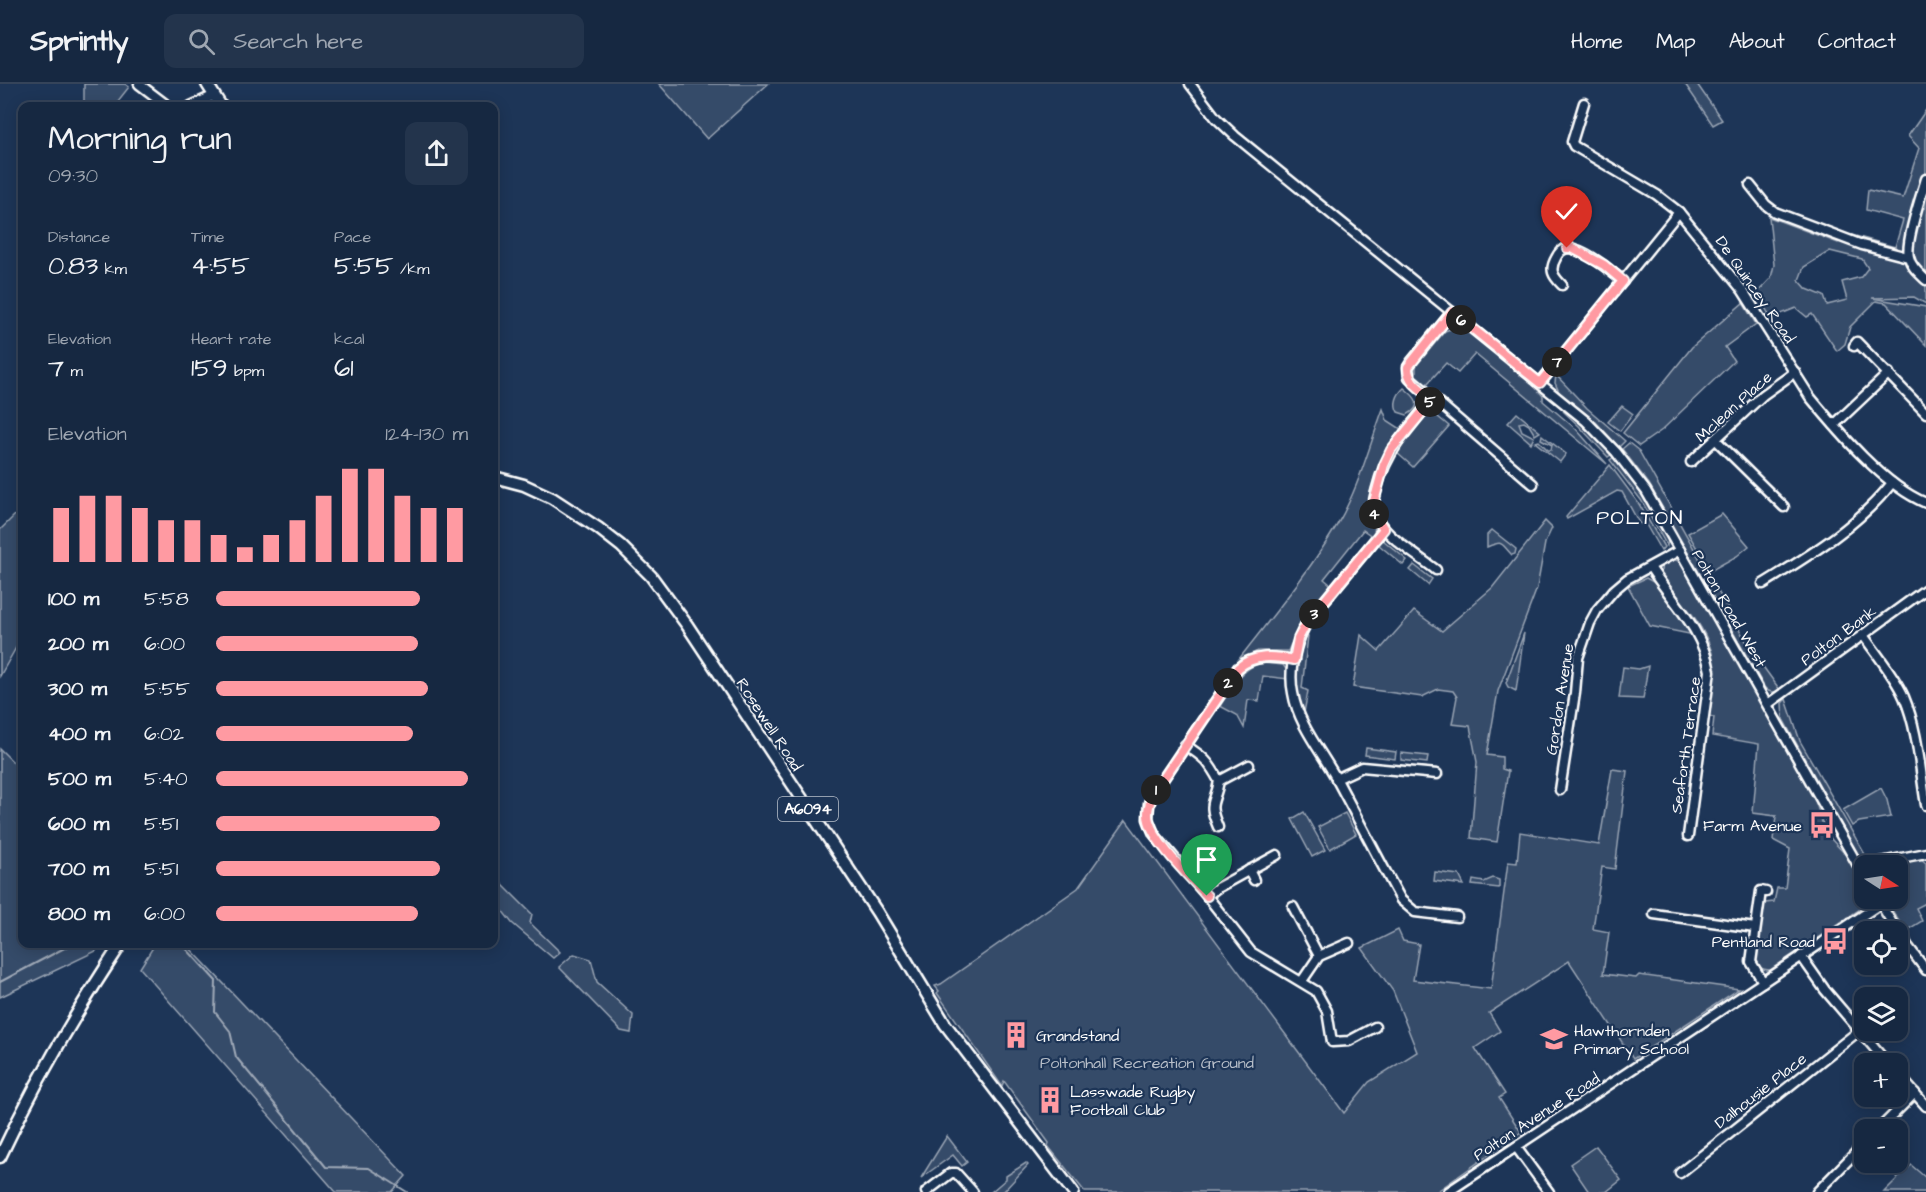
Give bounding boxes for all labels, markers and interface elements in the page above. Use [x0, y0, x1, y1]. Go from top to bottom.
search box [164, 14, 584, 68]
text: Sprintly [30, 22, 128, 61]
icon: search [185, 25, 218, 58]
text: Search here [233, 26, 363, 57]
text: Home [1571, 27, 1623, 56]
text: Map [1656, 27, 1696, 56]
text: About [1729, 27, 1785, 56]
text: Contact [1818, 27, 1896, 56]
text: Morning run [48, 116, 232, 162]
button: share [405, 122, 468, 185]
text: 09:30 [48, 162, 98, 190]
pin [1541, 186, 1592, 248]
icon: check [1550, 195, 1583, 228]
text: Distance [48, 226, 110, 248]
text: Time [191, 226, 225, 248]
text: Pace [334, 226, 371, 248]
street label: De Quincey Road [1709, 232, 1800, 348]
text: 0.83 [48, 248, 98, 284]
text: 4:55 [191, 248, 250, 284]
text: 5:55 [334, 248, 394, 284]
text: km [98, 258, 127, 280]
text: /km [394, 258, 430, 280]
pin: 6 [1446, 305, 1476, 335]
text: 6 [1456, 309, 1466, 331]
text: Elevation [48, 328, 111, 350]
text: Heart rate [191, 328, 271, 350]
text: kcal [334, 328, 365, 350]
pin: 7 [1542, 347, 1572, 377]
text: 7 [48, 350, 64, 386]
text: 159 [191, 350, 228, 386]
text: 61 [334, 350, 354, 386]
text: 7 [1552, 351, 1562, 373]
text: m [64, 360, 83, 382]
text: bpm [228, 360, 264, 382]
street label: Mclean Place [1690, 366, 1777, 447]
pin: 5 [1415, 387, 1445, 417]
text: 5 [1424, 391, 1436, 413]
text: Elevation [48, 420, 127, 448]
text: 124–130 m [385, 420, 468, 448]
pin: 4 [1359, 499, 1389, 529]
text: 4 [1369, 503, 1379, 525]
district label: POLTON [1596, 504, 1684, 532]
street label: Polton Road West [1686, 545, 1772, 672]
text: 100 m [48, 585, 99, 613]
text: 5:58 [144, 585, 189, 613]
pin: 3 [1299, 599, 1329, 629]
street label: Polton Bank [1796, 601, 1881, 671]
text: 3 [1310, 603, 1318, 625]
text: 200 m [48, 630, 108, 658]
text: 6:00 [144, 630, 185, 658]
street label: Gordon Avenue [1540, 642, 1580, 756]
pin: 2 [1213, 668, 1243, 698]
text: 2 [1223, 672, 1233, 694]
street label: Rosewell Road [731, 674, 807, 775]
text: 300 m [48, 675, 107, 703]
text: 5:55 [144, 675, 190, 703]
street label: Seaforth Terrace [1665, 675, 1707, 815]
text: 400 m [48, 720, 110, 748]
text: 6:02 [144, 720, 184, 748]
text: 500 m [48, 765, 111, 793]
text: 5:40 [144, 765, 188, 793]
pin: 1 [1141, 775, 1171, 805]
text: 1 [1155, 779, 1157, 801]
road number: A6094 [778, 797, 838, 821]
text: 600 m [48, 810, 109, 838]
text: 5:51 [144, 810, 178, 838]
bus stop icon: Farm Avenue [1807, 810, 1837, 840]
place label: Farm Avenue [1703, 815, 1802, 837]
pin [1181, 834, 1232, 896]
icon: arrive [1190, 843, 1223, 876]
text: 700 m [48, 855, 109, 883]
text: 5:51 [144, 855, 178, 883]
north arrow [1854, 855, 1908, 909]
map controls [1854, 855, 1908, 1173]
text: 800 m [48, 900, 110, 928]
text: 6:00 [144, 900, 185, 928]
button: locate [1854, 921, 1908, 975]
bus stop icon: Pentland Road [1820, 926, 1850, 956]
place label: Pentland Road [1712, 931, 1815, 953]
button: layers [1854, 987, 1908, 1041]
building icon: Grandstand [1001, 1020, 1031, 1050]
place label: Hawthornden Primary School [1574, 1020, 1689, 1061]
school or university icon: Hawthornden Primary School [1539, 1024, 1569, 1054]
place label: Grandstand [1036, 1025, 1119, 1047]
street label: Dalhousie Place [1710, 1048, 1811, 1134]
park label: Poltonhall Recreation Ground [1040, 1052, 1254, 1074]
button: + [1854, 1053, 1908, 1107]
street label: Polton Avenue Road [1469, 1068, 1604, 1166]
place label: Lasswade Rugby Football Club [1070, 1081, 1195, 1121]
building icon: Lasswade Rugby Football Club [1035, 1085, 1065, 1115]
button: − [1854, 1119, 1908, 1173]

